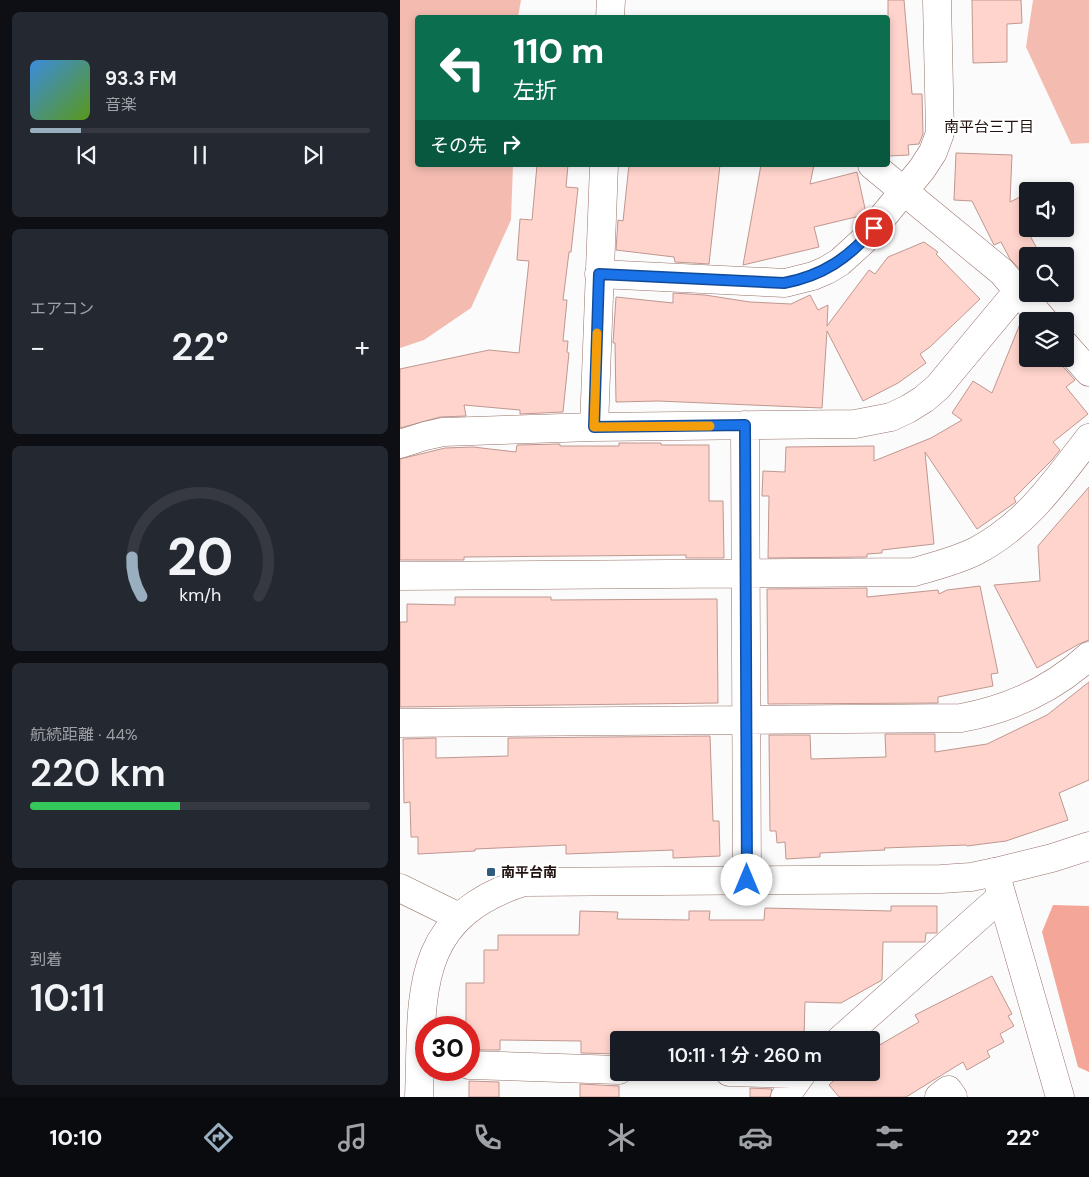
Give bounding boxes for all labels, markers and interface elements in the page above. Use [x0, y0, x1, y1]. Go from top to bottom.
text: 110 m [513, 28, 604, 74]
icon: left [430, 35, 495, 100]
text: 93.3 FM [105, 66, 177, 91]
text: 左折 [513, 76, 557, 105]
text: 音楽 [105, 94, 137, 115]
district label: 南平台三丁目 [944, 117, 1034, 137]
icon: right [497, 130, 525, 158]
text: その先 [430, 133, 487, 158]
icon: previous [73, 141, 101, 169]
icon: pause [186, 141, 214, 169]
icon: next [299, 141, 327, 169]
map controls [1019, 182, 1074, 367]
button: sound [1019, 182, 1074, 237]
pin [853, 207, 895, 249]
icon: arrive [860, 214, 888, 242]
button: search [1019, 247, 1074, 302]
text: エアコン [30, 298, 94, 319]
button: layers [1019, 312, 1074, 367]
text: 22° [171, 322, 229, 372]
text: − [30, 329, 45, 366]
text: + [355, 329, 370, 366]
text: 20 [167, 523, 233, 591]
text: km/h [179, 583, 221, 607]
text: 航続距離 · 44% [30, 724, 138, 745]
text: 220 km [30, 748, 166, 798]
position arrow [720, 853, 772, 905]
place label: 南平台南 [501, 863, 557, 881]
marker: 南平台南 [485, 866, 497, 878]
text: 到着 [30, 949, 62, 970]
text: 10:11 [30, 973, 105, 1023]
speed limit sign: 30 [415, 1016, 480, 1081]
text: 10:11 · 1 分 · 260 m [668, 1043, 822, 1068]
icon: directions [201, 1120, 236, 1155]
icon: music [335, 1120, 370, 1155]
icon: phone [470, 1120, 505, 1155]
icon: climate [604, 1120, 639, 1155]
icon: car [738, 1120, 773, 1155]
icon: filters [872, 1120, 907, 1155]
text: 10:10 [50, 1123, 102, 1152]
text: 22° [1006, 1123, 1039, 1152]

